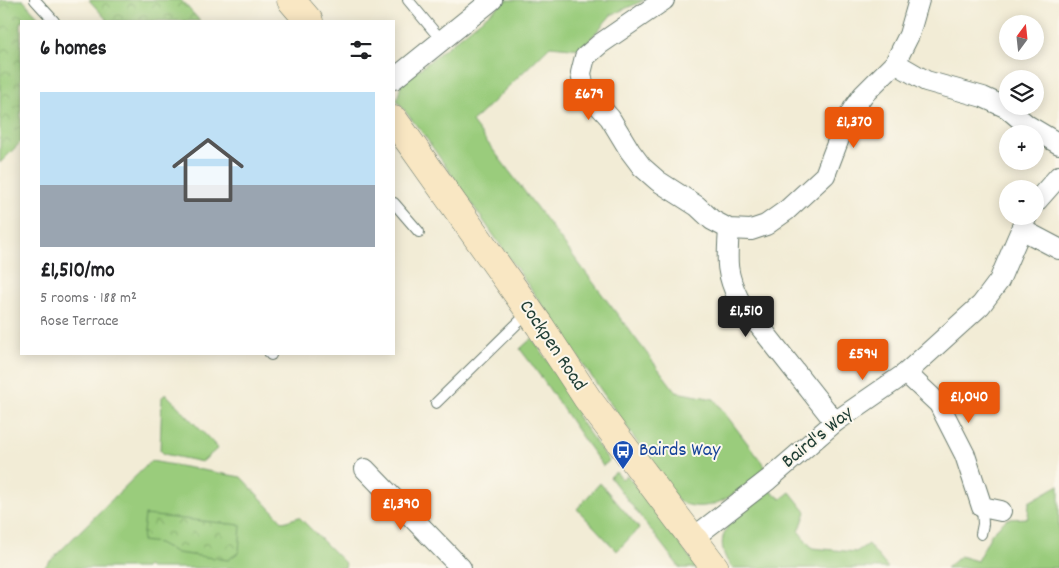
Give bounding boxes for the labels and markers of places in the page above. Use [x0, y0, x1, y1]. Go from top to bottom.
pin: £679 [559, 78, 619, 121]
pin: £1,370 [813, 106, 895, 149]
pin: £1,510 [705, 296, 787, 338]
pin: £594 [833, 338, 893, 381]
pin: £1,040 [928, 382, 1010, 424]
place label: Bairds Way [639, 437, 721, 465]
bus stop icon: Bairds Way [611, 439, 635, 470]
pin: £1,390 [360, 488, 442, 531]

